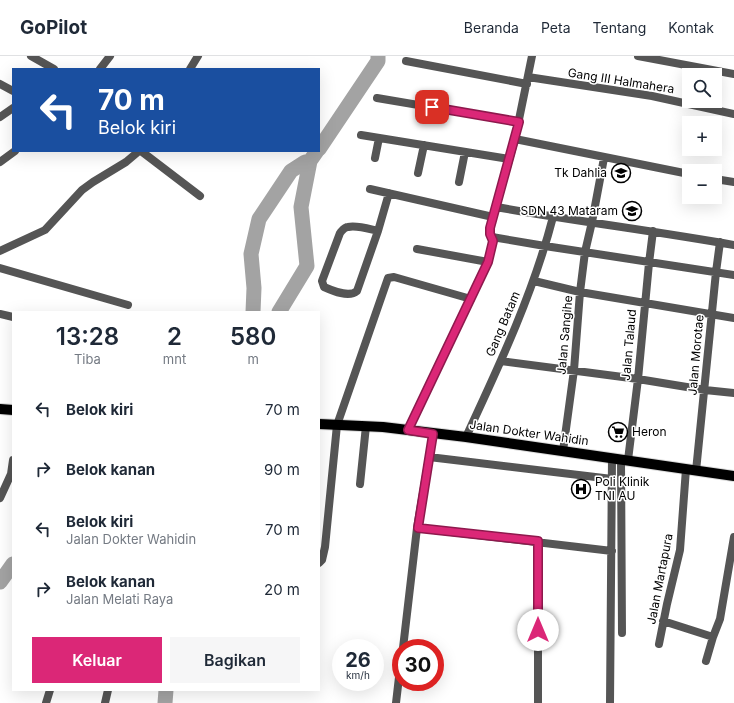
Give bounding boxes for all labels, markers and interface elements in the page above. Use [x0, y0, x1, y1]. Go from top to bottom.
text: GoPilot [20, 16, 87, 39]
text: Beranda [464, 19, 519, 36]
text: Peta [541, 19, 571, 36]
text: Tentang [593, 19, 646, 36]
text: Kontak [668, 19, 714, 36]
street label: Gang III Halmahera [567, 65, 675, 96]
map controls [682, 68, 722, 204]
button: search [682, 68, 722, 108]
text: 70 m [98, 83, 165, 117]
icon: left [32, 84, 84, 136]
pin [415, 90, 449, 124]
icon: arrive [421, 96, 443, 118]
button: + [682, 116, 722, 156]
text: Belok kiri [98, 117, 176, 138]
school or university icon: Tk Dahlia [610, 162, 632, 184]
button: − [682, 164, 722, 204]
place label: Tk Dahlia [554, 165, 607, 180]
school or university icon: SDN 43 Mataram [621, 200, 643, 222]
place label: SDN 43 Mataram [521, 203, 618, 218]
street label: Gang Batam [482, 289, 523, 359]
street label: Jalan Sangihe [554, 295, 575, 375]
street label: Jalan Talaud [618, 309, 639, 381]
street label: Jalan Morotae [685, 314, 707, 396]
text: 13:28 [56, 322, 119, 351]
text: 2 [167, 322, 182, 351]
text: 580 [230, 322, 276, 351]
text: Tiba [74, 351, 101, 367]
text: mnt [163, 351, 186, 367]
text: m [247, 351, 259, 367]
icon: left [32, 398, 54, 420]
text: Belok kiri [66, 400, 133, 419]
text: 70 m [265, 400, 300, 419]
street label: Jalan Dokter Wahidin [469, 417, 590, 448]
supermarket icon: Heron [607, 421, 629, 443]
place label: Heron [632, 424, 667, 439]
icon: right [32, 458, 54, 480]
text: Belok kanan [66, 460, 155, 479]
text: 90 m [264, 460, 300, 479]
place label: Poli Klinik TNI AU [595, 474, 650, 503]
hospital icon: Poli Klinik TNI AU [570, 478, 592, 500]
text: Belok kiri [66, 512, 133, 531]
icon: left [32, 518, 54, 540]
text: 70 m [265, 520, 300, 539]
text: Jalan Dokter Wahidin [66, 531, 196, 547]
street label: Jalan Martapura [643, 532, 676, 626]
text: Belok kanan [66, 572, 155, 591]
icon: right [32, 578, 54, 600]
text: 20 m [264, 580, 300, 599]
text: Jalan Melati Raya [66, 591, 173, 607]
position arrow [517, 609, 559, 651]
button: Keluar [32, 637, 162, 683]
button: Bagikan [170, 637, 300, 683]
speed limit sign: 30 [392, 639, 444, 691]
text: 26 [345, 648, 371, 672]
text: km/h [346, 669, 370, 681]

